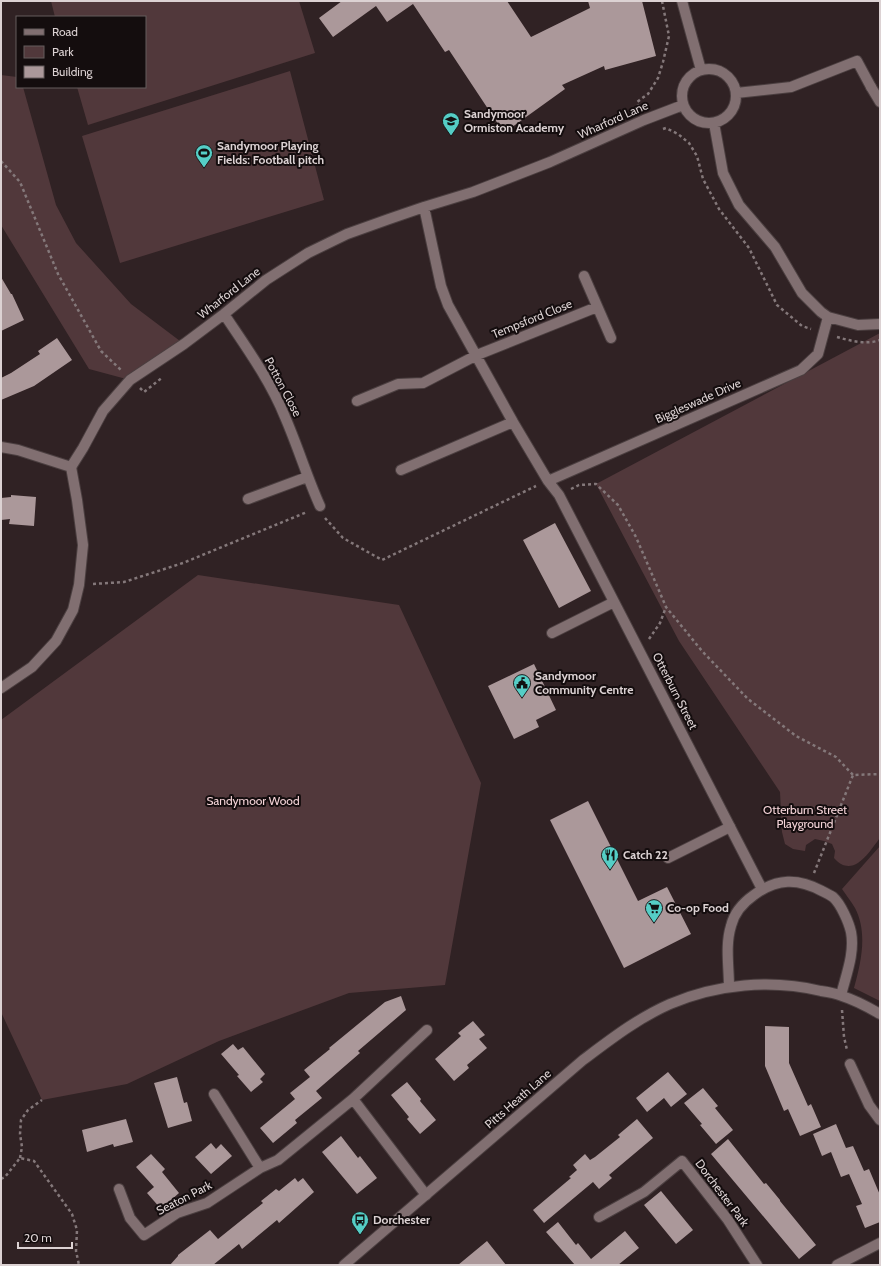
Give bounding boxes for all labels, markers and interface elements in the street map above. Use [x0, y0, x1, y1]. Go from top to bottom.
legend [16, 16, 146, 88]
text: Road [52, 24, 78, 39]
text: Park [52, 44, 74, 59]
text: Building [52, 64, 94, 79]
street label: Wharford Lane [575, 97, 650, 142]
place label: Sandymoor Ormiston Academy [464, 106, 565, 135]
school or university icon: Sandymoor Ormiston Academy [441, 111, 461, 136]
place label: Sandymoor Playing Fields: Football pitch [217, 138, 324, 167]
sports icon: Sandymoor Playing Fields: Football pitch [194, 143, 214, 168]
street label: Wharford Lane [194, 263, 263, 322]
street label: Tempsford Close [490, 296, 574, 341]
street label: Potton Close [262, 354, 305, 419]
street label: Biggleswade Drive [653, 375, 743, 426]
street label: Otterburn Street [650, 650, 701, 732]
place label: Sandymoor Community Centre [535, 668, 633, 697]
public building icon: Sandymoor Community Centre [512, 673, 532, 698]
park label: Sandymoor Wood [206, 793, 300, 808]
park label: Otterburn Street Playground [763, 802, 847, 831]
restaurant icon: Catch 22 [600, 845, 620, 870]
place label: Catch 22 [623, 847, 668, 862]
supermarket icon: Co-op Food [644, 898, 664, 923]
place label: Co-op Food [667, 900, 729, 915]
street label: Pitts Heath Lane [481, 1066, 554, 1132]
street label: Dorchester Park [692, 1156, 753, 1230]
street label: Seaton Park [153, 1177, 215, 1218]
bus stop icon: Dorchester [350, 1210, 370, 1235]
place label: Dorchester [373, 1212, 430, 1227]
scale bar [18, 1224, 72, 1250]
text: 20 m [24, 1230, 52, 1245]

